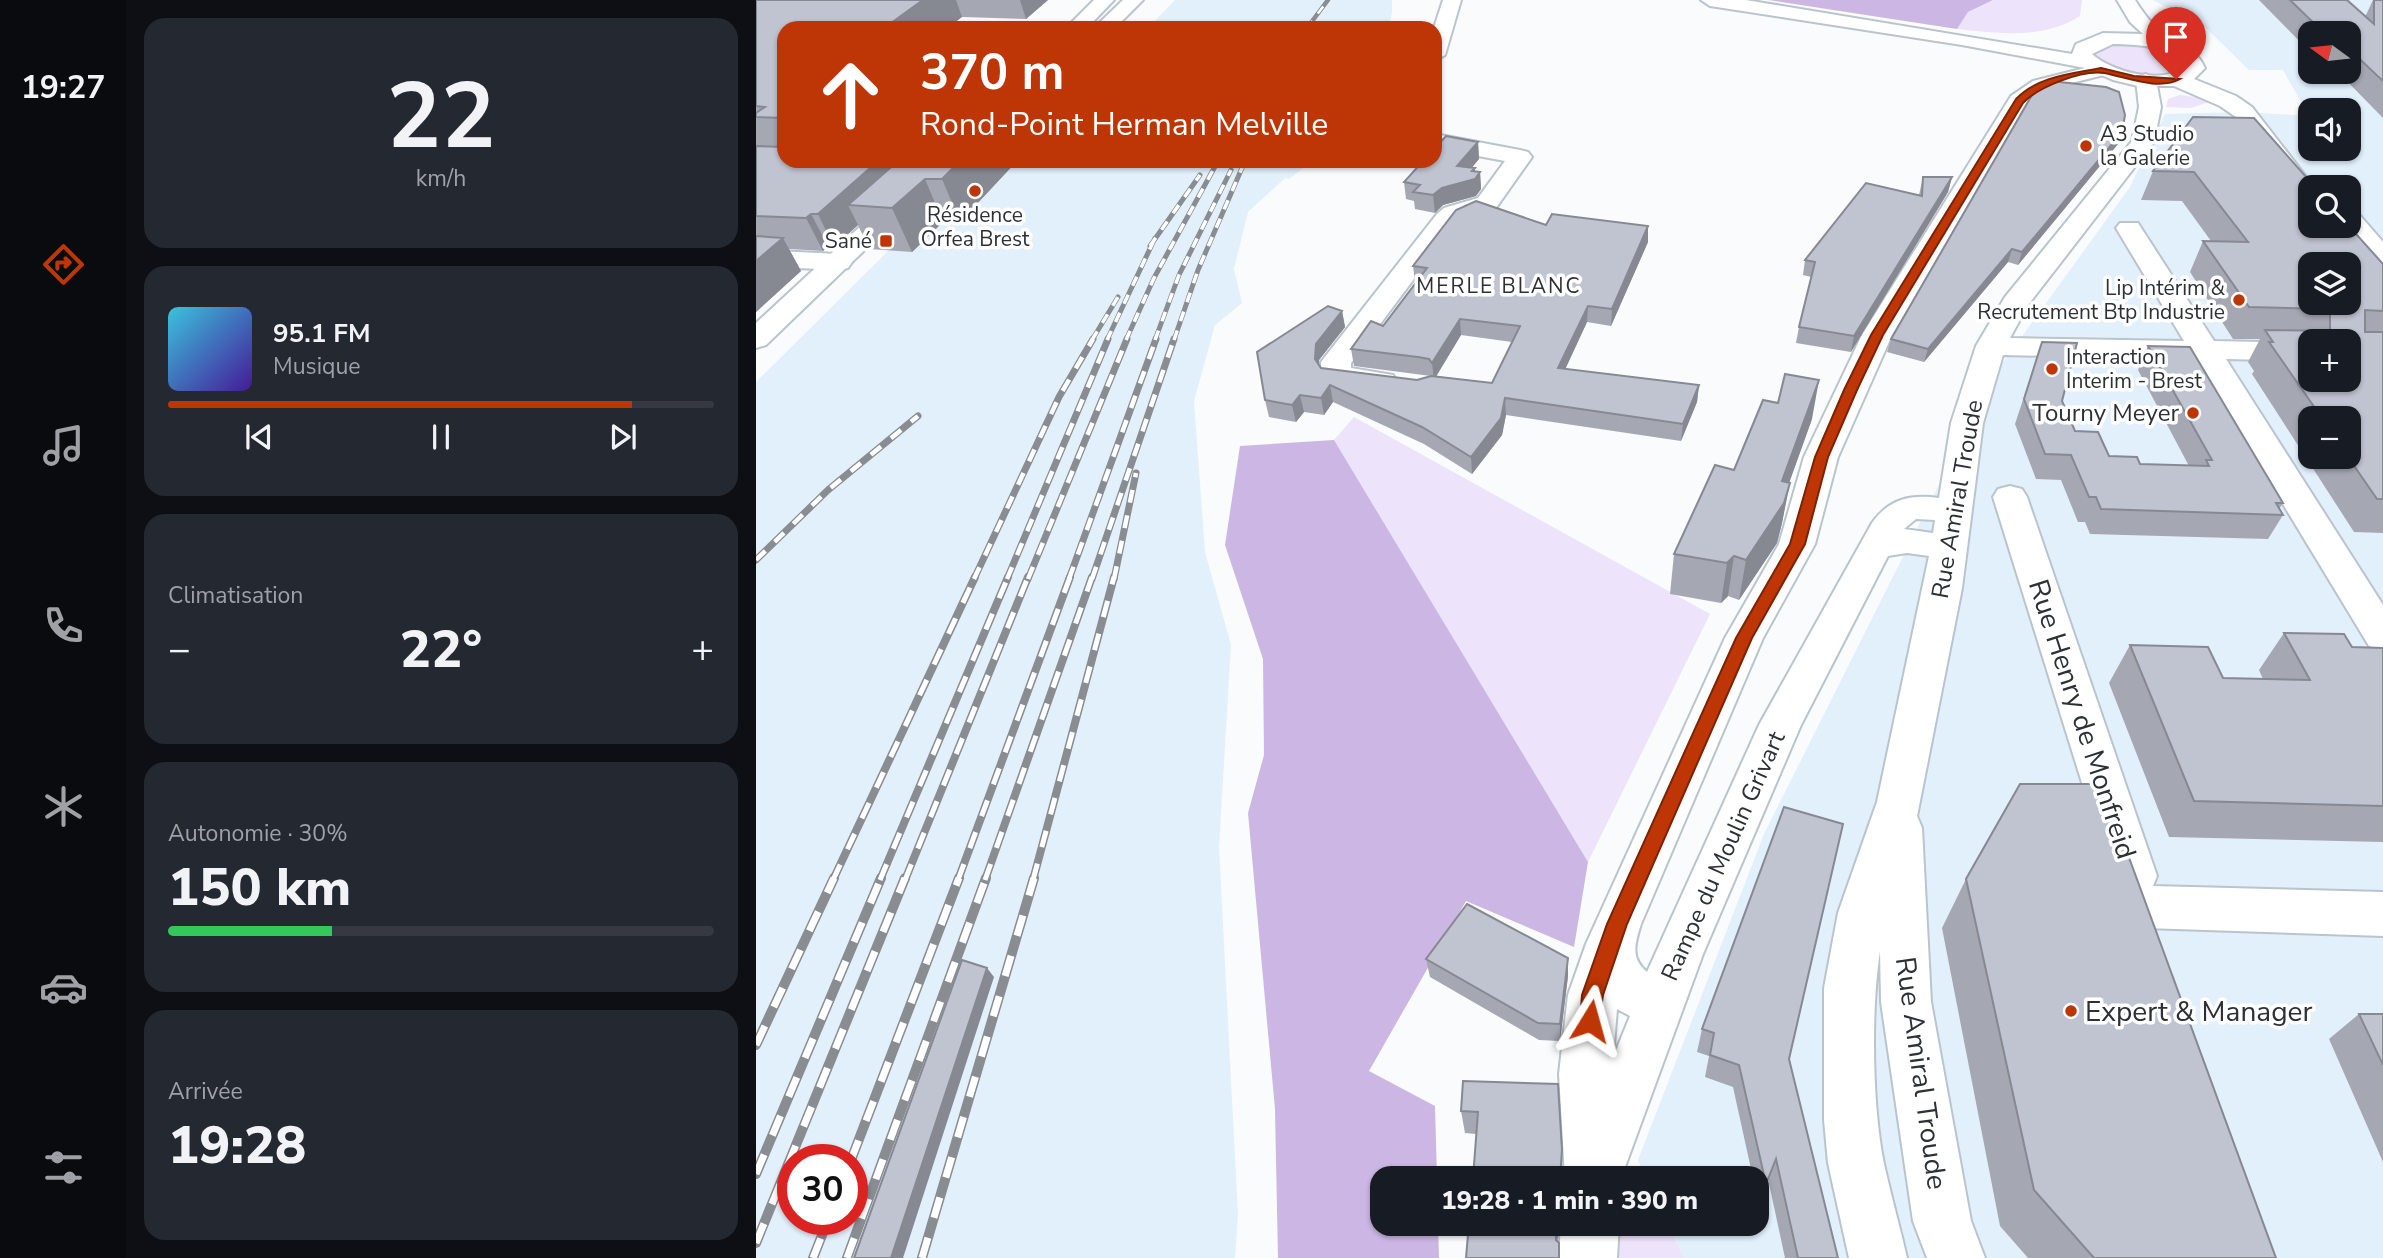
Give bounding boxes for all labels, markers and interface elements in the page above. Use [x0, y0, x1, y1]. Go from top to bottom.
pin [2146, 7, 2206, 79]
icon: arrive [2157, 18, 2195, 56]
north arrow [2298, 21, 2361, 84]
map controls [2298, 21, 2361, 469]
text: 370 m [920, 39, 1064, 106]
icon: ahead [805, 49, 896, 140]
text: 22 [386, 55, 496, 179]
text: 19:27 [21, 66, 105, 109]
button: sound [2298, 98, 2361, 161]
text: Rond-Point Herman Melville [920, 103, 1328, 146]
place label: A3 Studio la Galerie [2100, 120, 2194, 172]
marker: A3 Studio la Galerie [2078, 138, 2094, 154]
text: km/h [416, 163, 466, 194]
button: search [2298, 175, 2361, 238]
marker: Résidence Orfea Brest [967, 183, 983, 199]
place label: Résidence Orfea Brest [921, 201, 1030, 253]
place label: Sané [825, 227, 872, 255]
marker: Sané [878, 233, 894, 249]
icon: directions [39, 240, 88, 289]
button: layers [2298, 252, 2361, 315]
district label: MERLE BLANC [1416, 272, 1582, 300]
place label: Lip Intérim & Recrutement Btp Industrie [1977, 274, 2225, 326]
marker: Lip Intérim & Recrutement Btp Industrie [2231, 292, 2247, 308]
text: 95.1 FM [273, 316, 370, 351]
button: + [2298, 329, 2361, 392]
place label: Interaction Interim - Brest [2066, 343, 2203, 395]
text: Musique [273, 351, 361, 382]
marker: Interaction Interim - Brest [2044, 361, 2060, 377]
street label: Rue Amiral Troude [1924, 397, 1990, 601]
place label: Tourny Meyer [2032, 397, 2179, 429]
marker: Tourny Meyer [2185, 405, 2201, 421]
button: − [2298, 406, 2361, 469]
icon: previous [240, 418, 278, 456]
icon: pause [422, 418, 460, 456]
icon: next [604, 418, 642, 456]
icon: music [39, 421, 88, 470]
street label: Rue Henry de Monfreid [2019, 575, 2145, 864]
text: Climatisation [168, 580, 303, 611]
icon: phone [39, 601, 88, 650]
text: 22° [400, 614, 482, 685]
text: − [168, 624, 191, 675]
text: + [691, 624, 714, 675]
street label: Rampe du Moulin Grivart [1654, 726, 1793, 986]
icon: climate [39, 782, 88, 831]
text: Autonomie · 30% [168, 818, 348, 849]
text: 150 km [168, 852, 351, 923]
street label: Rue Amiral Troude [1886, 954, 1956, 1192]
icon: car [39, 963, 88, 1012]
position arrow [1553, 984, 1627, 1058]
place label: Expert & Manager [2085, 993, 2312, 1031]
marker: Expert & Manager [2063, 1003, 2079, 1019]
text: Arrivée [168, 1076, 243, 1107]
text: 19:28 [168, 1110, 306, 1181]
icon: filters [39, 1143, 88, 1192]
speed limit sign: 30 [777, 1144, 868, 1235]
text: 19:28 · 1 min · 390 m [1441, 1183, 1698, 1218]

